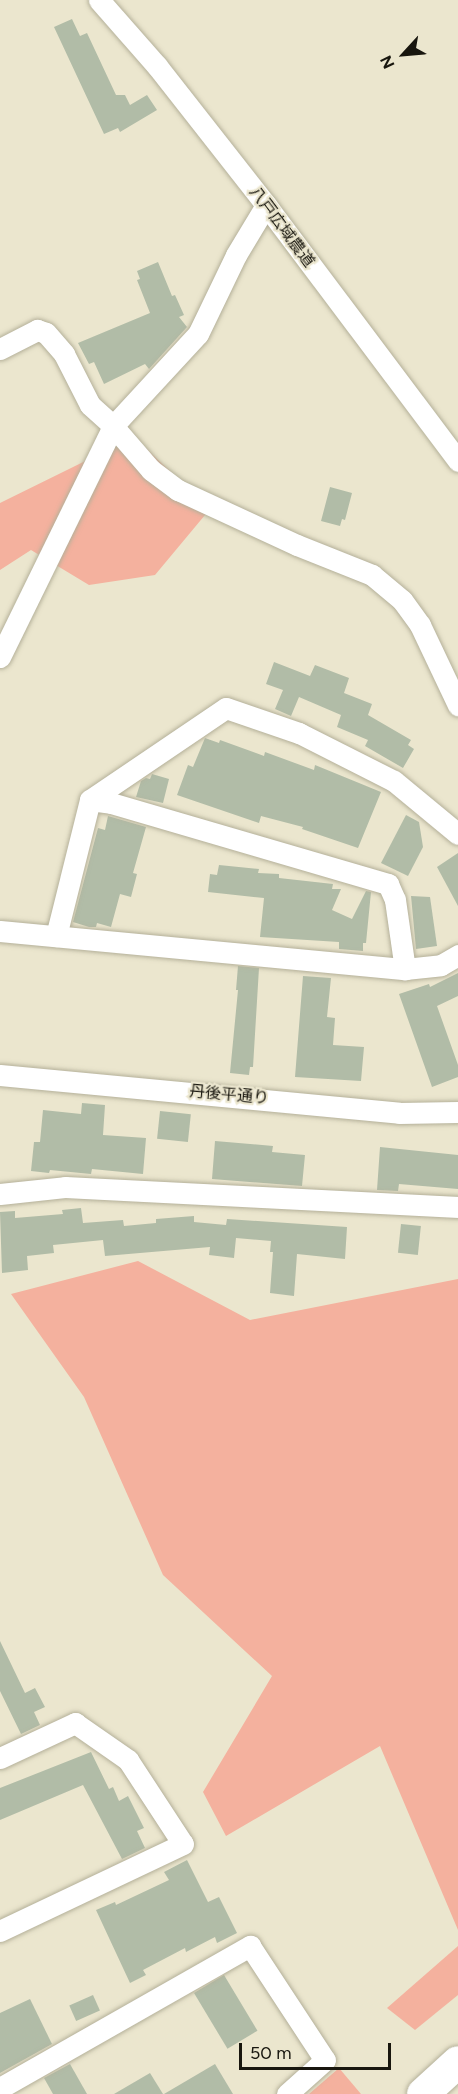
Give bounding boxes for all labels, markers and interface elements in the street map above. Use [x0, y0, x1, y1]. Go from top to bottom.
north arrow [374, 24, 434, 84]
text: N [376, 52, 399, 72]
street label: 八戸広域農道 [245, 183, 319, 271]
street label: 丹後平通り [188, 1082, 270, 1108]
scale bar [242, 2031, 394, 2069]
text: 50 m [250, 2042, 292, 2064]

